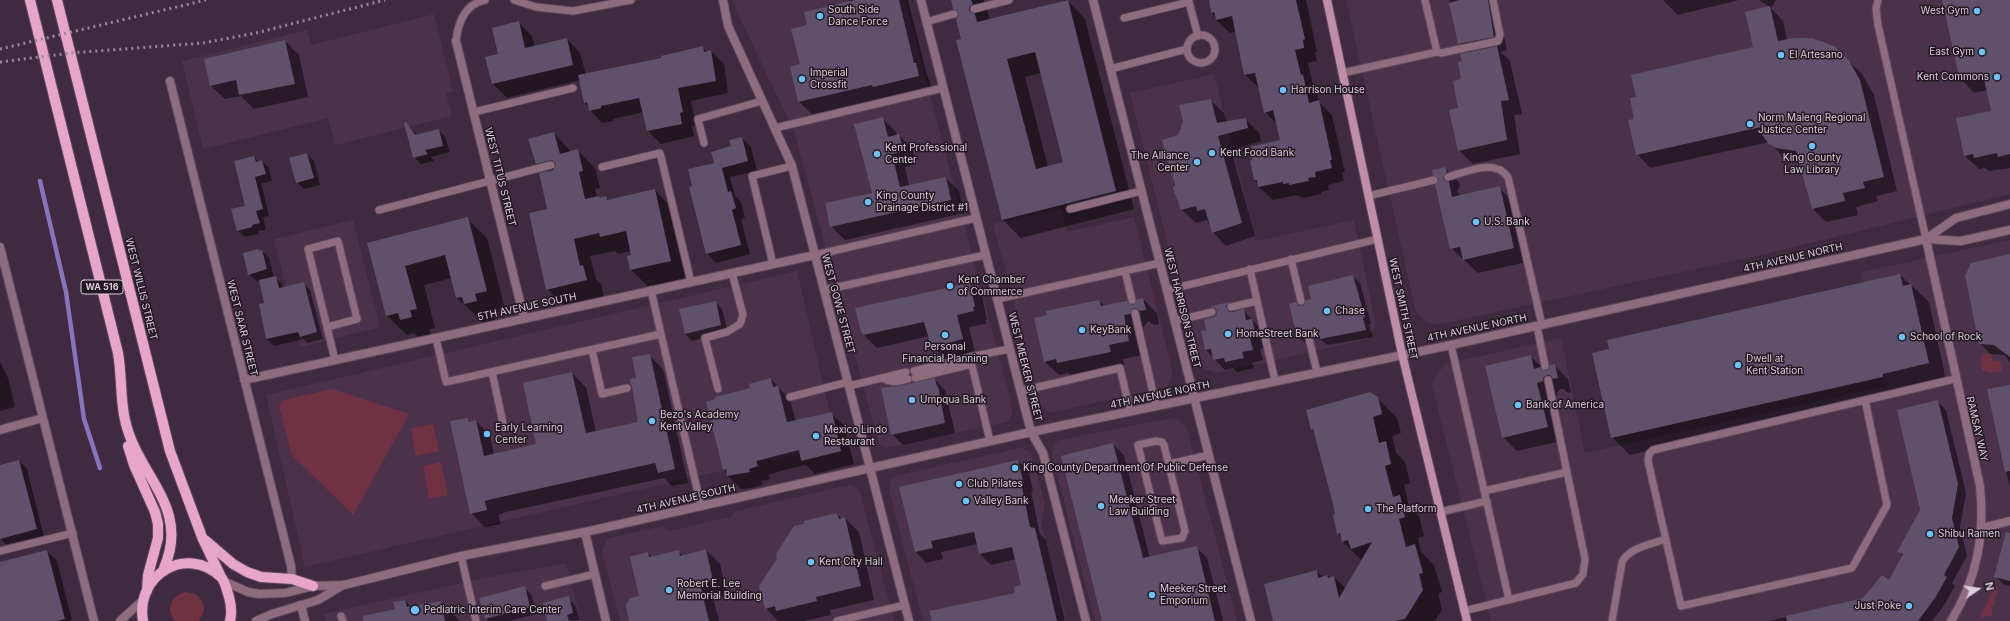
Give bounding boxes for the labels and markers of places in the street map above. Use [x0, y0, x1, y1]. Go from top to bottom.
place label: South Side Dance Force [828, 4, 888, 28]
place label: West Gym [1921, 5, 1969, 17]
marker: West Gym [1972, 6, 1982, 16]
marker: South Side Dance Force [815, 11, 825, 21]
place label: East Gym [1929, 46, 1974, 58]
marker: East Gym [1977, 47, 1987, 57]
place label: El Artesano [1789, 49, 1843, 61]
marker: El Artesano [1776, 50, 1786, 60]
place label: Imperial Crossfit [810, 67, 848, 90]
place label: Kent Commons [1917, 71, 1989, 83]
marker: Kent Commons [1992, 72, 2002, 82]
marker: Imperial Crossfit [797, 74, 807, 84]
place label: Harrison House [1291, 84, 1365, 96]
marker: Harrison House [1278, 85, 1288, 95]
place label: Norm Maleng Regional Justice Center [1758, 112, 1865, 136]
marker: Norm Maleng Regional Justice Center [1745, 119, 1755, 129]
marker: King County Law Library [1807, 141, 1817, 151]
place label: Kent Professional Center [885, 142, 967, 166]
place label: Kent Food Bank [1220, 147, 1294, 159]
marker: Kent Food Bank [1207, 148, 1217, 158]
marker: Kent Professional Center [872, 149, 882, 159]
place label: The Alliance Center [1131, 150, 1189, 174]
place label: King County Law Library [1783, 152, 1841, 176]
marker: The Alliance Center [1192, 157, 1202, 167]
place label: King County Drainage District #1 [876, 190, 968, 214]
marker: King County Drainage District #1 [863, 197, 873, 207]
place label: U.S. Bank [1484, 216, 1530, 228]
marker: U.S. Bank [1471, 217, 1481, 227]
place label: Kent Chamber of Commerce [958, 274, 1025, 298]
marker: Kent Chamber of Commerce [945, 281, 955, 291]
place label: Chase [1335, 305, 1365, 317]
marker: Chase [1322, 306, 1332, 316]
place label: KeyBank [1090, 324, 1131, 336]
marker: KeyBank [1077, 325, 1087, 335]
place label: HomeStreet Bank [1236, 328, 1319, 340]
marker: HomeStreet Bank [1223, 329, 1233, 339]
marker: Personal Financial Planning [940, 330, 950, 340]
place label: School of Rock [1910, 331, 1981, 343]
marker: School of Rock [1897, 332, 1907, 342]
place label: Personal Financial Planning [902, 341, 988, 364]
place label: Dwell at Kent Station [1746, 353, 1803, 376]
marker: Dwell at Kent Station [1733, 360, 1743, 370]
place label: Umpqua Bank [920, 394, 986, 406]
marker: Umpqua Bank [907, 395, 917, 405]
place label: Bank of America [1526, 399, 1604, 411]
marker: Bank of America [1513, 400, 1523, 410]
place label: Bezo's Academy Kent Valley [660, 409, 739, 432]
marker: Bezo's Academy Kent Valley [647, 416, 657, 426]
place label: Early Learning Center [495, 422, 563, 446]
place label: Mexico Lindo Restaurant [824, 424, 887, 448]
marker: Early Learning Center [482, 429, 492, 439]
marker: Mexico Lindo Restaurant [811, 431, 821, 441]
place label: King County Department Of Public Defense [1023, 462, 1228, 474]
marker: King County Department Of Public Defense [1010, 463, 1020, 473]
place label: Club Pilates [967, 478, 1023, 490]
marker: Club Pilates [954, 479, 964, 489]
place label: Meeker Street Law Building [1109, 494, 1176, 518]
place label: Valley Bank [974, 495, 1028, 507]
marker: Valley Bank [961, 496, 971, 506]
marker: Meeker Street Law Building [1096, 501, 1106, 511]
place label: The Platform [1376, 503, 1437, 515]
marker: The Platform [1363, 504, 1373, 514]
place label: Shibu Ramen [1938, 528, 2000, 540]
marker: Shibu Ramen [1925, 529, 1935, 539]
place label: Kent City Hall [819, 556, 883, 568]
marker: Kent City Hall [806, 557, 816, 567]
place label: Robert E. Lee Memorial Building [677, 578, 762, 602]
place label: Meeker Street Emporium [1160, 583, 1227, 606]
marker: Robert E. Lee Memorial Building [664, 585, 674, 595]
marker: Meeker Street Emporium [1147, 590, 1157, 600]
place label: Just Poke [1855, 600, 1901, 612]
marker: Just Poke [1904, 601, 1914, 611]
marker: Pediatric Interim Care Center [409, 604, 421, 616]
place label: Pediatric Interim Care Center [424, 604, 561, 616]

